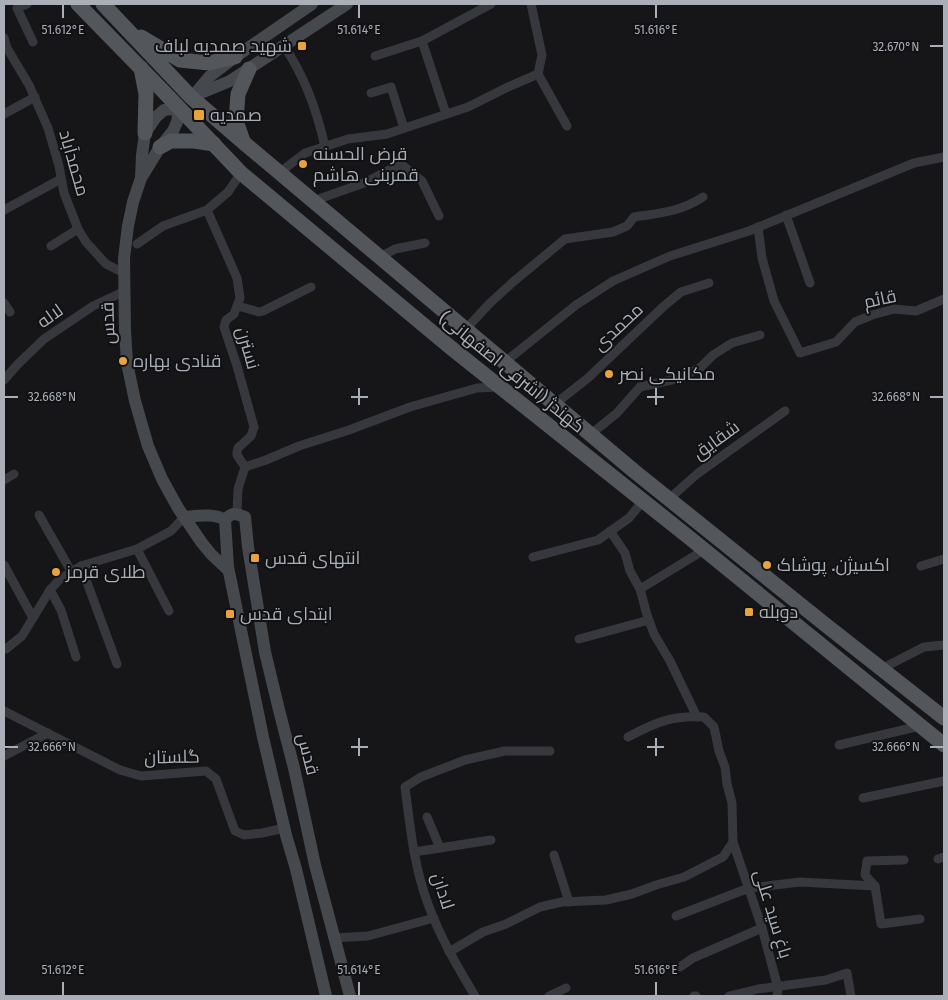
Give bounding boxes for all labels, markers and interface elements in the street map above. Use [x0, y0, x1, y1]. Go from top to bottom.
text: 51.612°E [42, 23, 85, 37]
text: 51.614°E [337, 23, 381, 37]
text: 51.616°E [634, 23, 678, 37]
place label: شهید صمدیه لباف [155, 35, 292, 57]
marker: شهید صمدیه لباف [296, 40, 308, 52]
text: 32.670°N [872, 40, 920, 54]
place label: صمدیه [210, 104, 262, 126]
marker: صمدیه [192, 108, 206, 122]
street label: محمدآباد [54, 127, 94, 199]
place label: قرض الحسنه قمربنی هاشم [313, 143, 419, 187]
marker: قرض الحسنه قمربنی هاشم [297, 158, 309, 170]
street label: قائم [862, 285, 899, 314]
street label: محمدی [588, 298, 648, 356]
street label: لاله [33, 299, 67, 333]
street label: قدس [96, 301, 120, 345]
street label: کهندژ (اشرفی اصفهانی) [435, 306, 589, 438]
street label: نسترن [232, 324, 264, 372]
place label: قنادی بهاره [133, 350, 221, 372]
marker: قنادی بهاره [117, 355, 129, 367]
place label: مکانیکی نصر [618, 363, 715, 385]
marker: مکانیکی نصر [603, 368, 615, 380]
text: 32.668°N [28, 390, 76, 404]
text: 32.668°N [872, 390, 920, 404]
street label: شقایق [688, 416, 744, 465]
place label: انتهای قدس [265, 547, 360, 569]
marker: انتهای قدس [249, 552, 261, 564]
place label: اکسیژن. پوشاک [777, 554, 890, 577]
marker: اکسیژن. پوشاک [761, 559, 773, 571]
place label: طلای قرمز [65, 561, 146, 583]
marker: طلای قرمز [50, 566, 62, 578]
place label: دوبله [759, 601, 798, 623]
place label: ابتدای قدس [240, 603, 333, 625]
marker: دوبله [743, 606, 755, 618]
marker: ابتدای قدس [224, 608, 236, 620]
street label: قدس [292, 731, 324, 777]
text: 32.666°N [28, 740, 76, 754]
text: 32.666°N [872, 740, 920, 754]
street label: گلستان [144, 746, 200, 768]
street label: باغ سید علی [748, 867, 797, 961]
street label: لادان [427, 870, 459, 912]
text: 51.612°E [42, 963, 85, 977]
text: 51.614°E [337, 963, 381, 977]
text: 51.616°E [634, 963, 678, 977]

